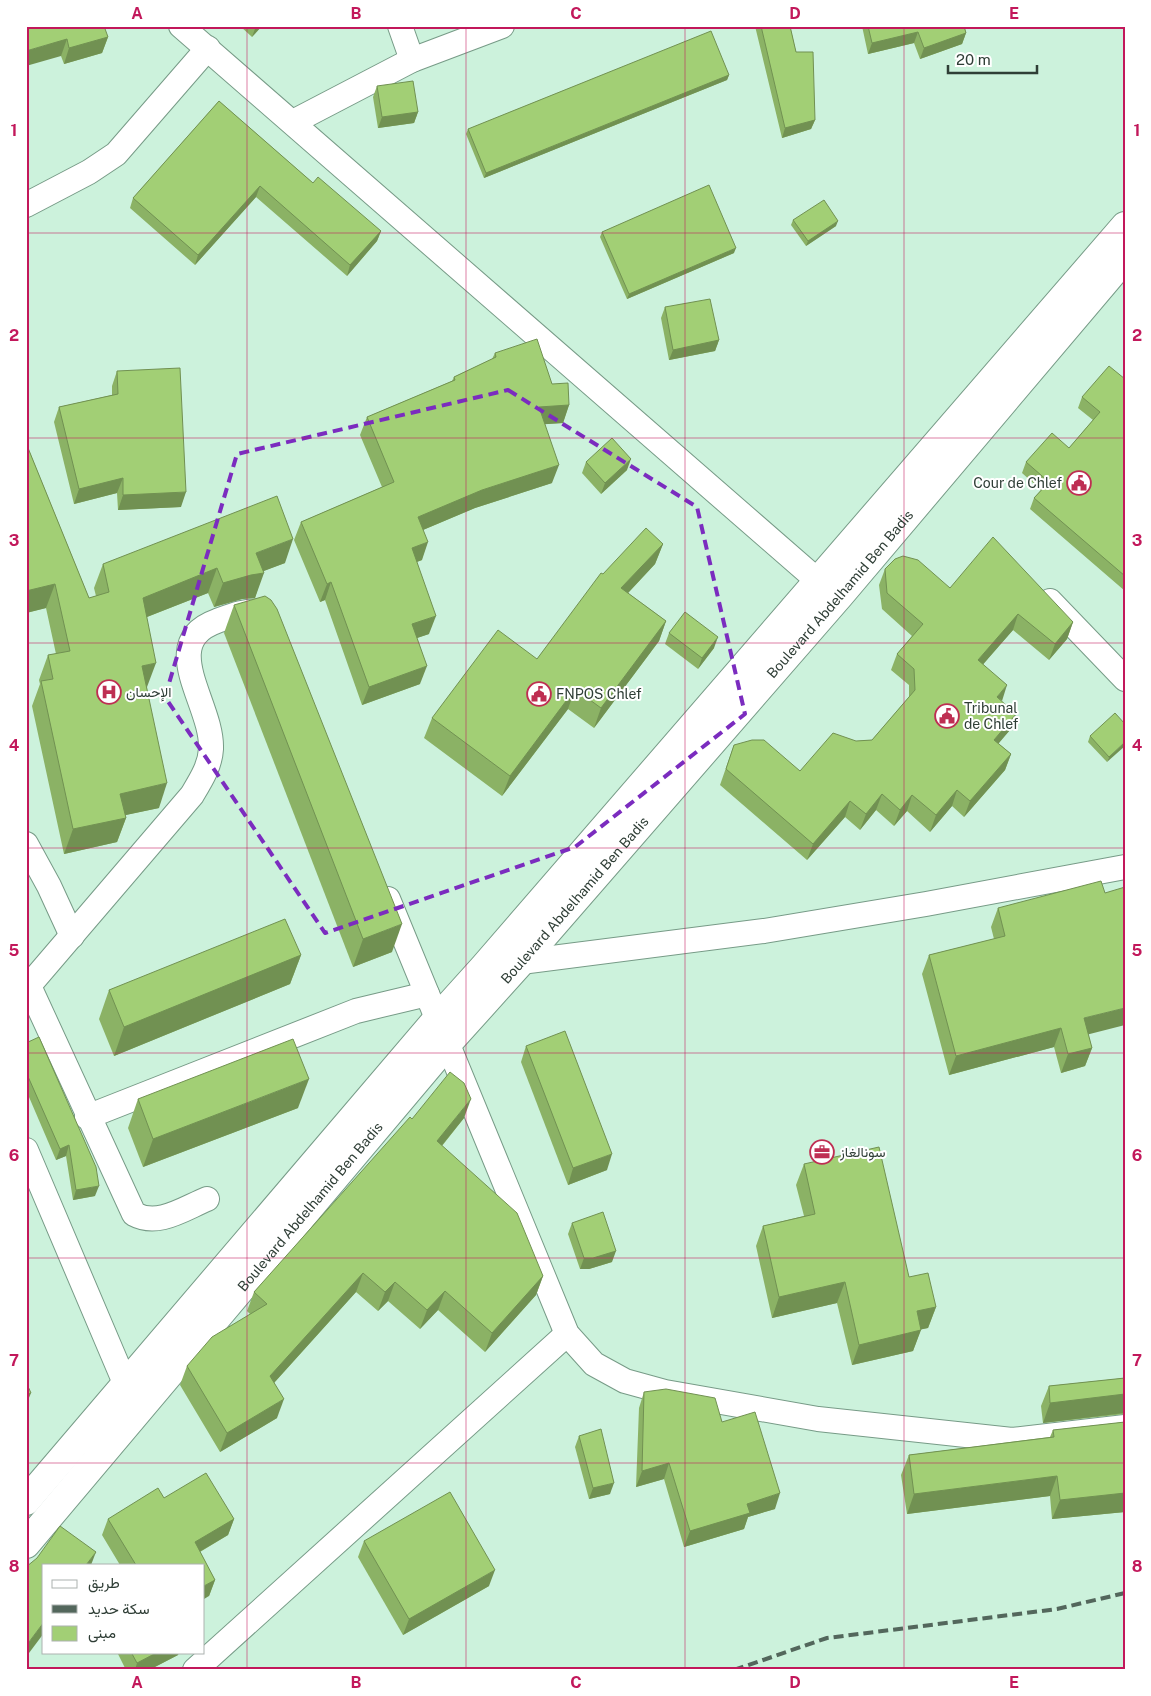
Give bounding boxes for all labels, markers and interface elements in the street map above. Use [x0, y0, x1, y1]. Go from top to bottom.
text: A [131, 4, 143, 23]
text: B [351, 4, 362, 23]
text: C [570, 4, 582, 23]
text: D [789, 4, 801, 23]
text: E [1009, 4, 1019, 23]
scale bar [948, 42, 1037, 74]
text: 20 m [956, 51, 991, 68]
text: 1 [11, 121, 17, 140]
text: 1 [1134, 121, 1140, 140]
text: 2 [9, 326, 19, 345]
text: 2 [1132, 326, 1142, 345]
public building icon: Cour de Chlef [1066, 470, 1092, 496]
place label: Cour de Chlef [973, 475, 1062, 491]
street label: Boulevard Abdelhamid Ben Badis [764, 507, 916, 681]
text: 3 [9, 531, 19, 550]
text: 3 [1132, 531, 1142, 550]
hospital icon: الإحسان [96, 679, 122, 705]
public building icon: FNPOS Chlef [526, 681, 552, 707]
place label: الإحسان [126, 684, 172, 702]
place label: FNPOS Chlef [556, 686, 642, 702]
place label: Tribunal de Chlef [964, 700, 1019, 732]
public building icon: Tribunal de Chlef [934, 703, 960, 729]
text: 4 [9, 736, 20, 755]
text: 4 [1132, 736, 1143, 755]
street label: Boulevard Abdelhamid Ben Badis [498, 813, 652, 987]
text: 5 [9, 941, 20, 960]
text: 5 [1132, 941, 1143, 960]
street label: Boulevard Abdelhamid Ben Badis [234, 1119, 386, 1294]
office icon: سونالغاز [809, 1139, 835, 1165]
place label: سونالغاز [839, 1144, 885, 1161]
text: 6 [9, 1146, 19, 1165]
text: 6 [1132, 1146, 1142, 1165]
text: 7 [9, 1351, 19, 1370]
text: 7 [1132, 1351, 1142, 1370]
text: 8 [9, 1557, 20, 1576]
text: 8 [1132, 1557, 1143, 1576]
legend [42, 1564, 205, 1654]
text: طريق [88, 1574, 120, 1593]
text: سكة حديد [88, 1600, 150, 1618]
text: مبنى [88, 1624, 116, 1643]
text: A [131, 1673, 143, 1692]
text: B [351, 1673, 362, 1692]
text: C [570, 1673, 582, 1692]
text: D [789, 1673, 801, 1692]
text: E [1009, 1673, 1019, 1692]

